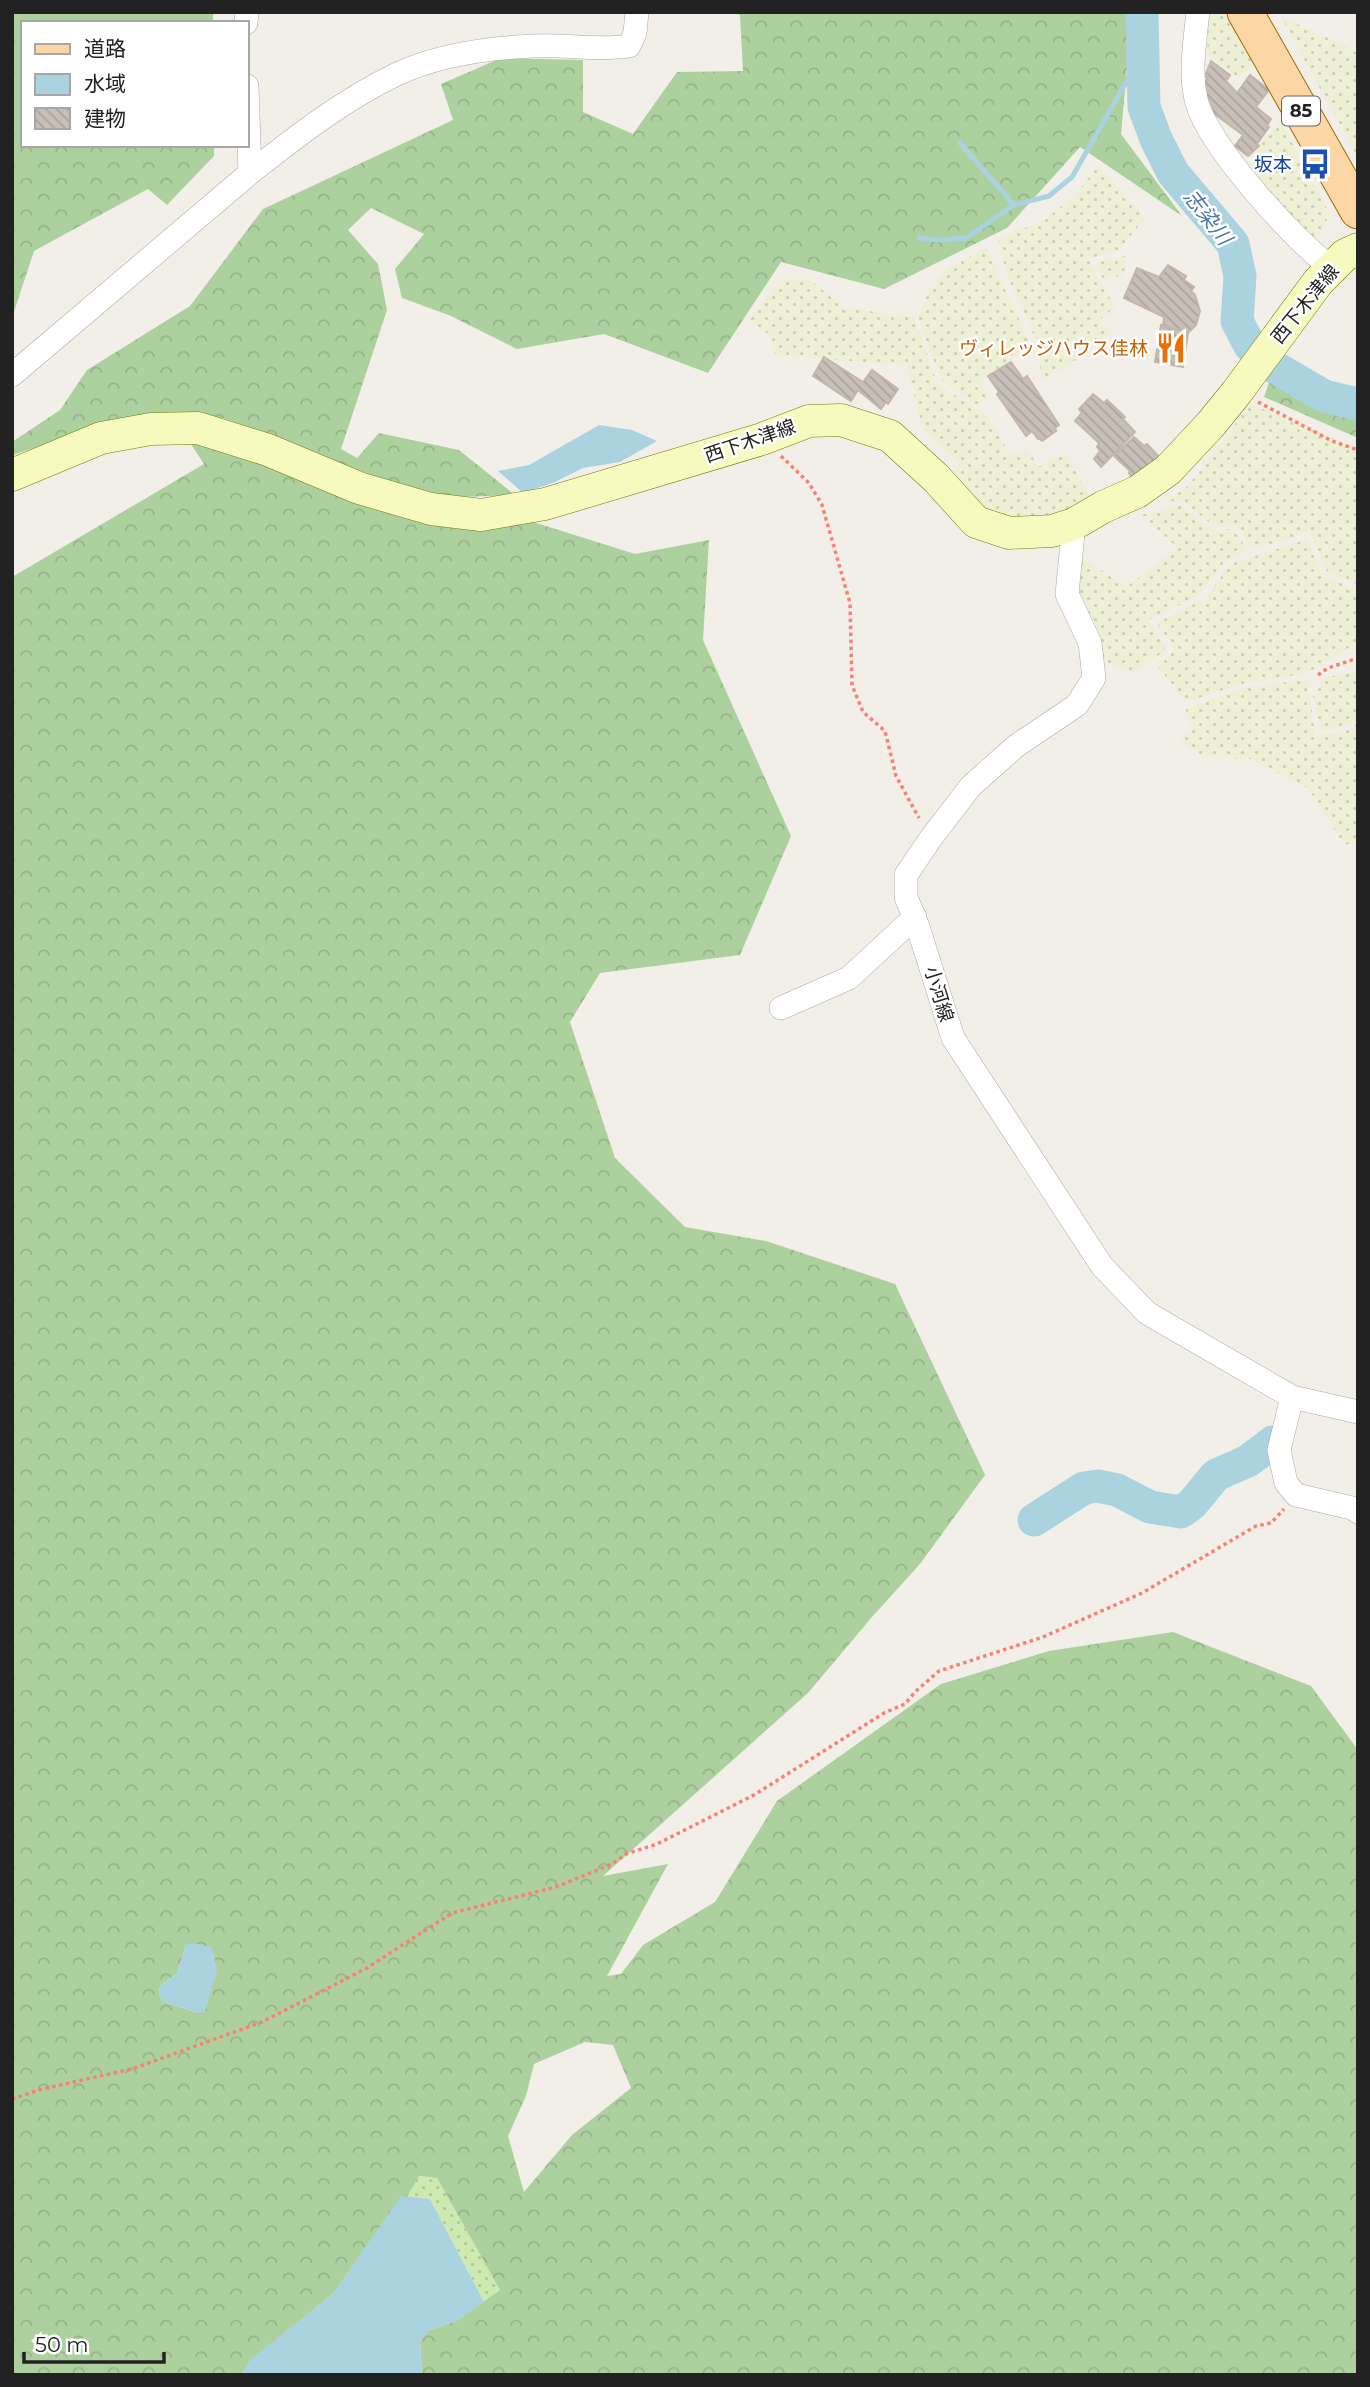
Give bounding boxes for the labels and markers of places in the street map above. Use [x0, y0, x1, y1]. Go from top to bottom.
bus stop icon: 坂本 [1298, 147, 1332, 181]
place label: 坂本 [1254, 153, 1292, 176]
restaurant icon: ヴィレッジハウス佳林 [1154, 331, 1188, 365]
place label: ヴィレッジハウス佳林 [959, 337, 1148, 360]

